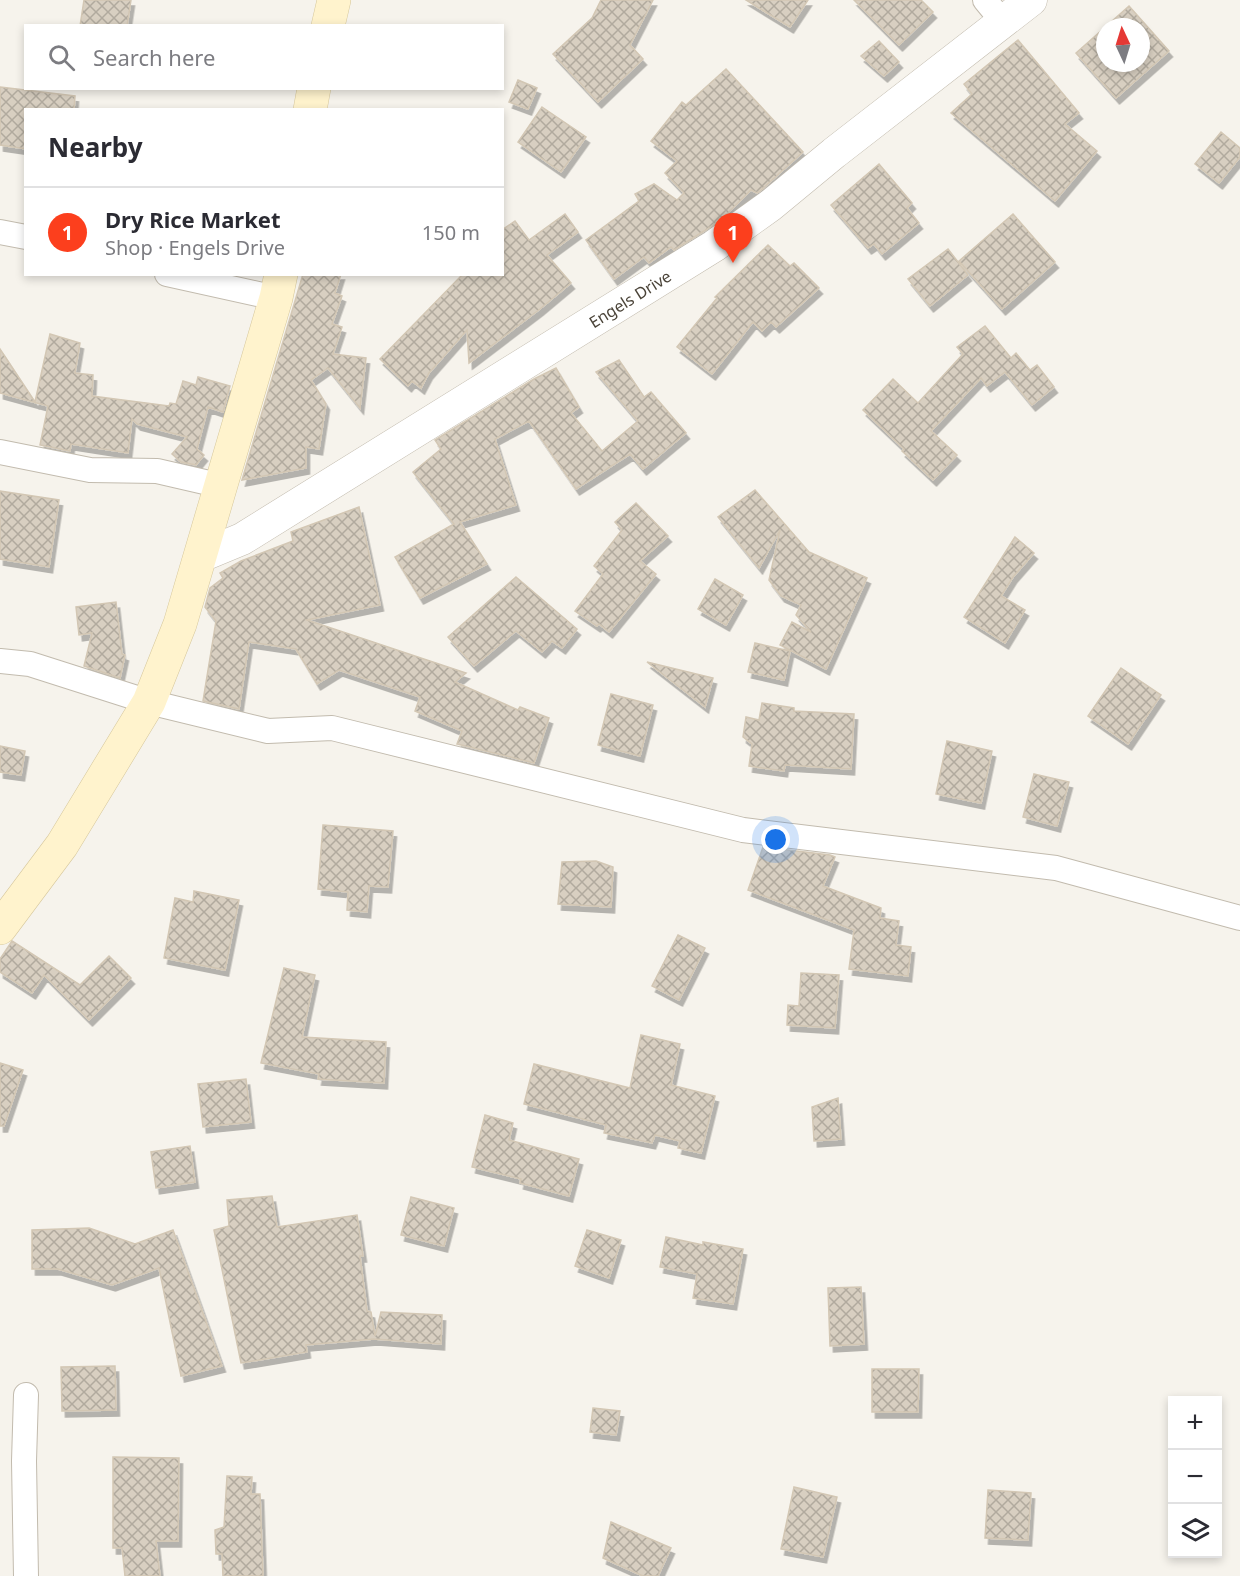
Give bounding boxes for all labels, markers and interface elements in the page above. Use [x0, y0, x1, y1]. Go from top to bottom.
north arrow [1096, 18, 1150, 72]
search box [24, 24, 504, 90]
icon: search [45, 41, 78, 74]
text: Search here [93, 42, 215, 72]
text: Nearby [48, 129, 143, 165]
text: Dry Rice Market [105, 204, 281, 234]
pin: 1 [714, 214, 752, 263]
text: 1 [62, 219, 73, 246]
text: 150 m [422, 219, 480, 246]
text: Shop · Engels Drive [105, 234, 285, 261]
street label: Engels Drive [585, 265, 675, 333]
your location [761, 825, 790, 854]
map controls [1168, 1396, 1222, 1558]
button: + [1168, 1396, 1222, 1450]
button: − [1168, 1450, 1222, 1504]
button: layers [1168, 1504, 1222, 1558]

